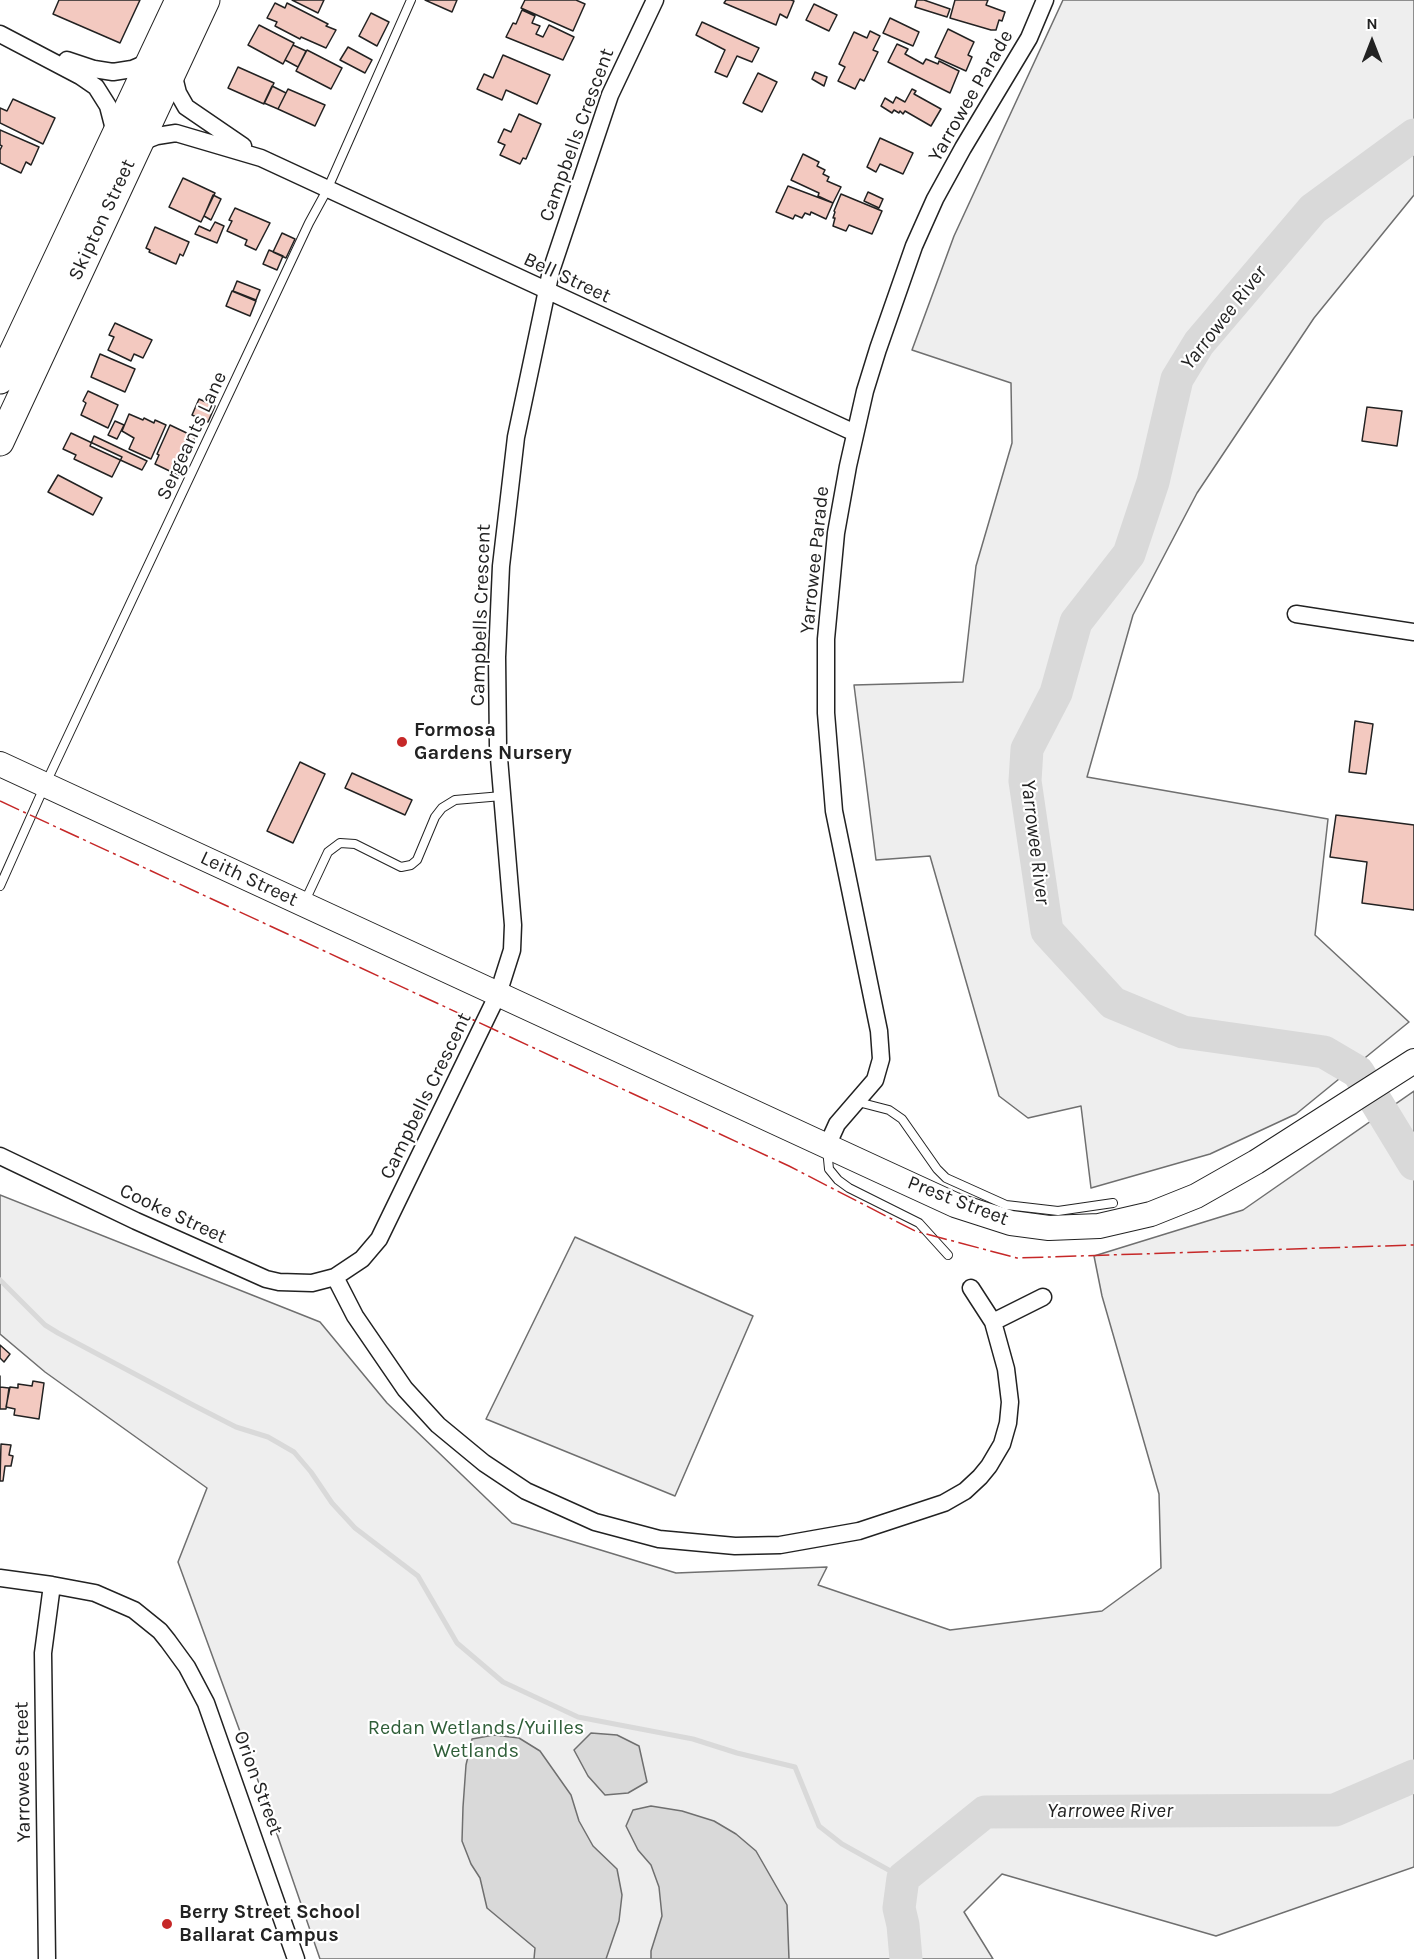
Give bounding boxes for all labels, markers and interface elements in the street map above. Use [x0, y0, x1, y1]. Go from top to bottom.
north arrow [1342, 12, 1402, 72]
text: N [1366, 14, 1378, 33]
street label: Yarrowee Parade [924, 26, 1018, 166]
street label: Campbells Crescent [534, 45, 620, 225]
street label: Skipton Street [63, 155, 141, 285]
street label: Bell Street [520, 247, 614, 309]
water label: Yarrowee River [1175, 261, 1273, 375]
street label: Sergeants Lane [152, 368, 232, 504]
street label: Yarrowee Parade [795, 485, 835, 635]
street label: Campbells Crescent [466, 523, 496, 707]
place label: Formosa Gardens Nursery [414, 718, 572, 765]
marker: Formosa Gardens Nursery [395, 735, 409, 749]
water label: Yarrowee River [1015, 778, 1055, 906]
street label: Leith Street [196, 846, 302, 912]
street label: Campbells Crescent [375, 1009, 477, 1183]
street label: Prest Street [904, 1171, 1012, 1231]
street label: Cooke Street [116, 1179, 230, 1249]
street label: Yarrowee Street [10, 1701, 36, 1843]
park label: Redan Wetlands/Yuilles Wetlands [368, 1716, 584, 1763]
street label: Orion Street [228, 1728, 288, 1838]
water label: Yarrowee River [1047, 1798, 1173, 1824]
place label: Berry Street School Ballarat Campus [179, 1900, 361, 1947]
marker: Berry Street School Ballarat Campus [160, 1917, 174, 1931]

